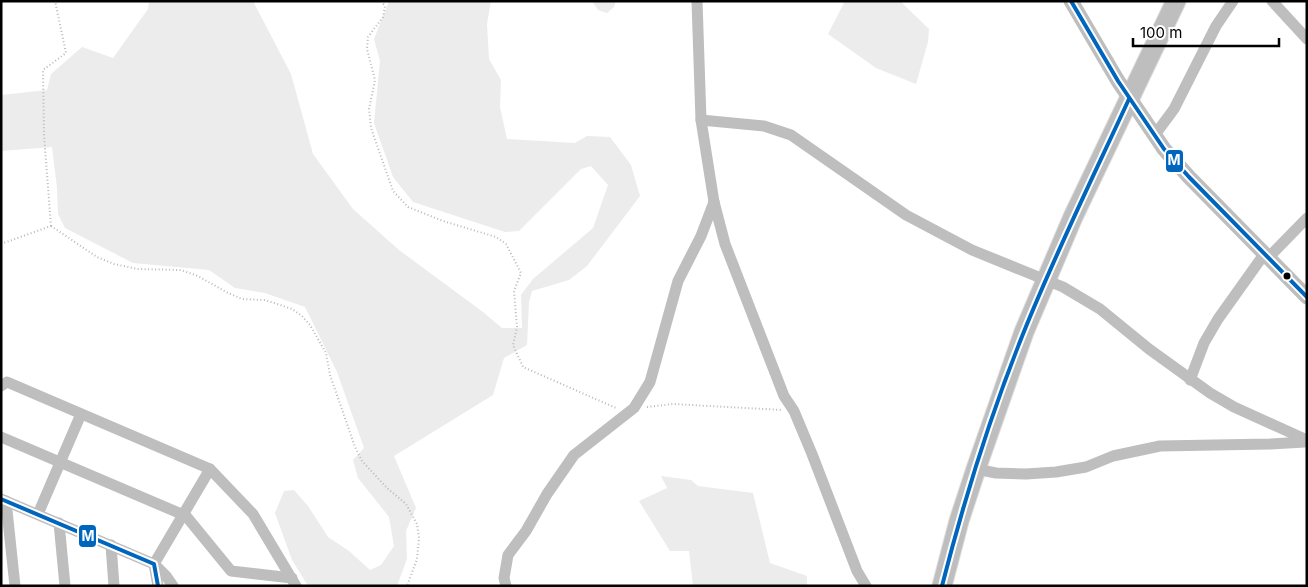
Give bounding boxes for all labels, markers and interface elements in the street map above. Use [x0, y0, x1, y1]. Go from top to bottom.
scale bar [1133, 15, 1279, 47]
text: 100 m [1140, 23, 1182, 42]
line badge: M [1165, 149, 1184, 173]
text: M [1167, 151, 1181, 168]
unlabelled marker [1282, 271, 1292, 281]
line badge: M [78, 524, 97, 548]
text: M [81, 527, 95, 544]

